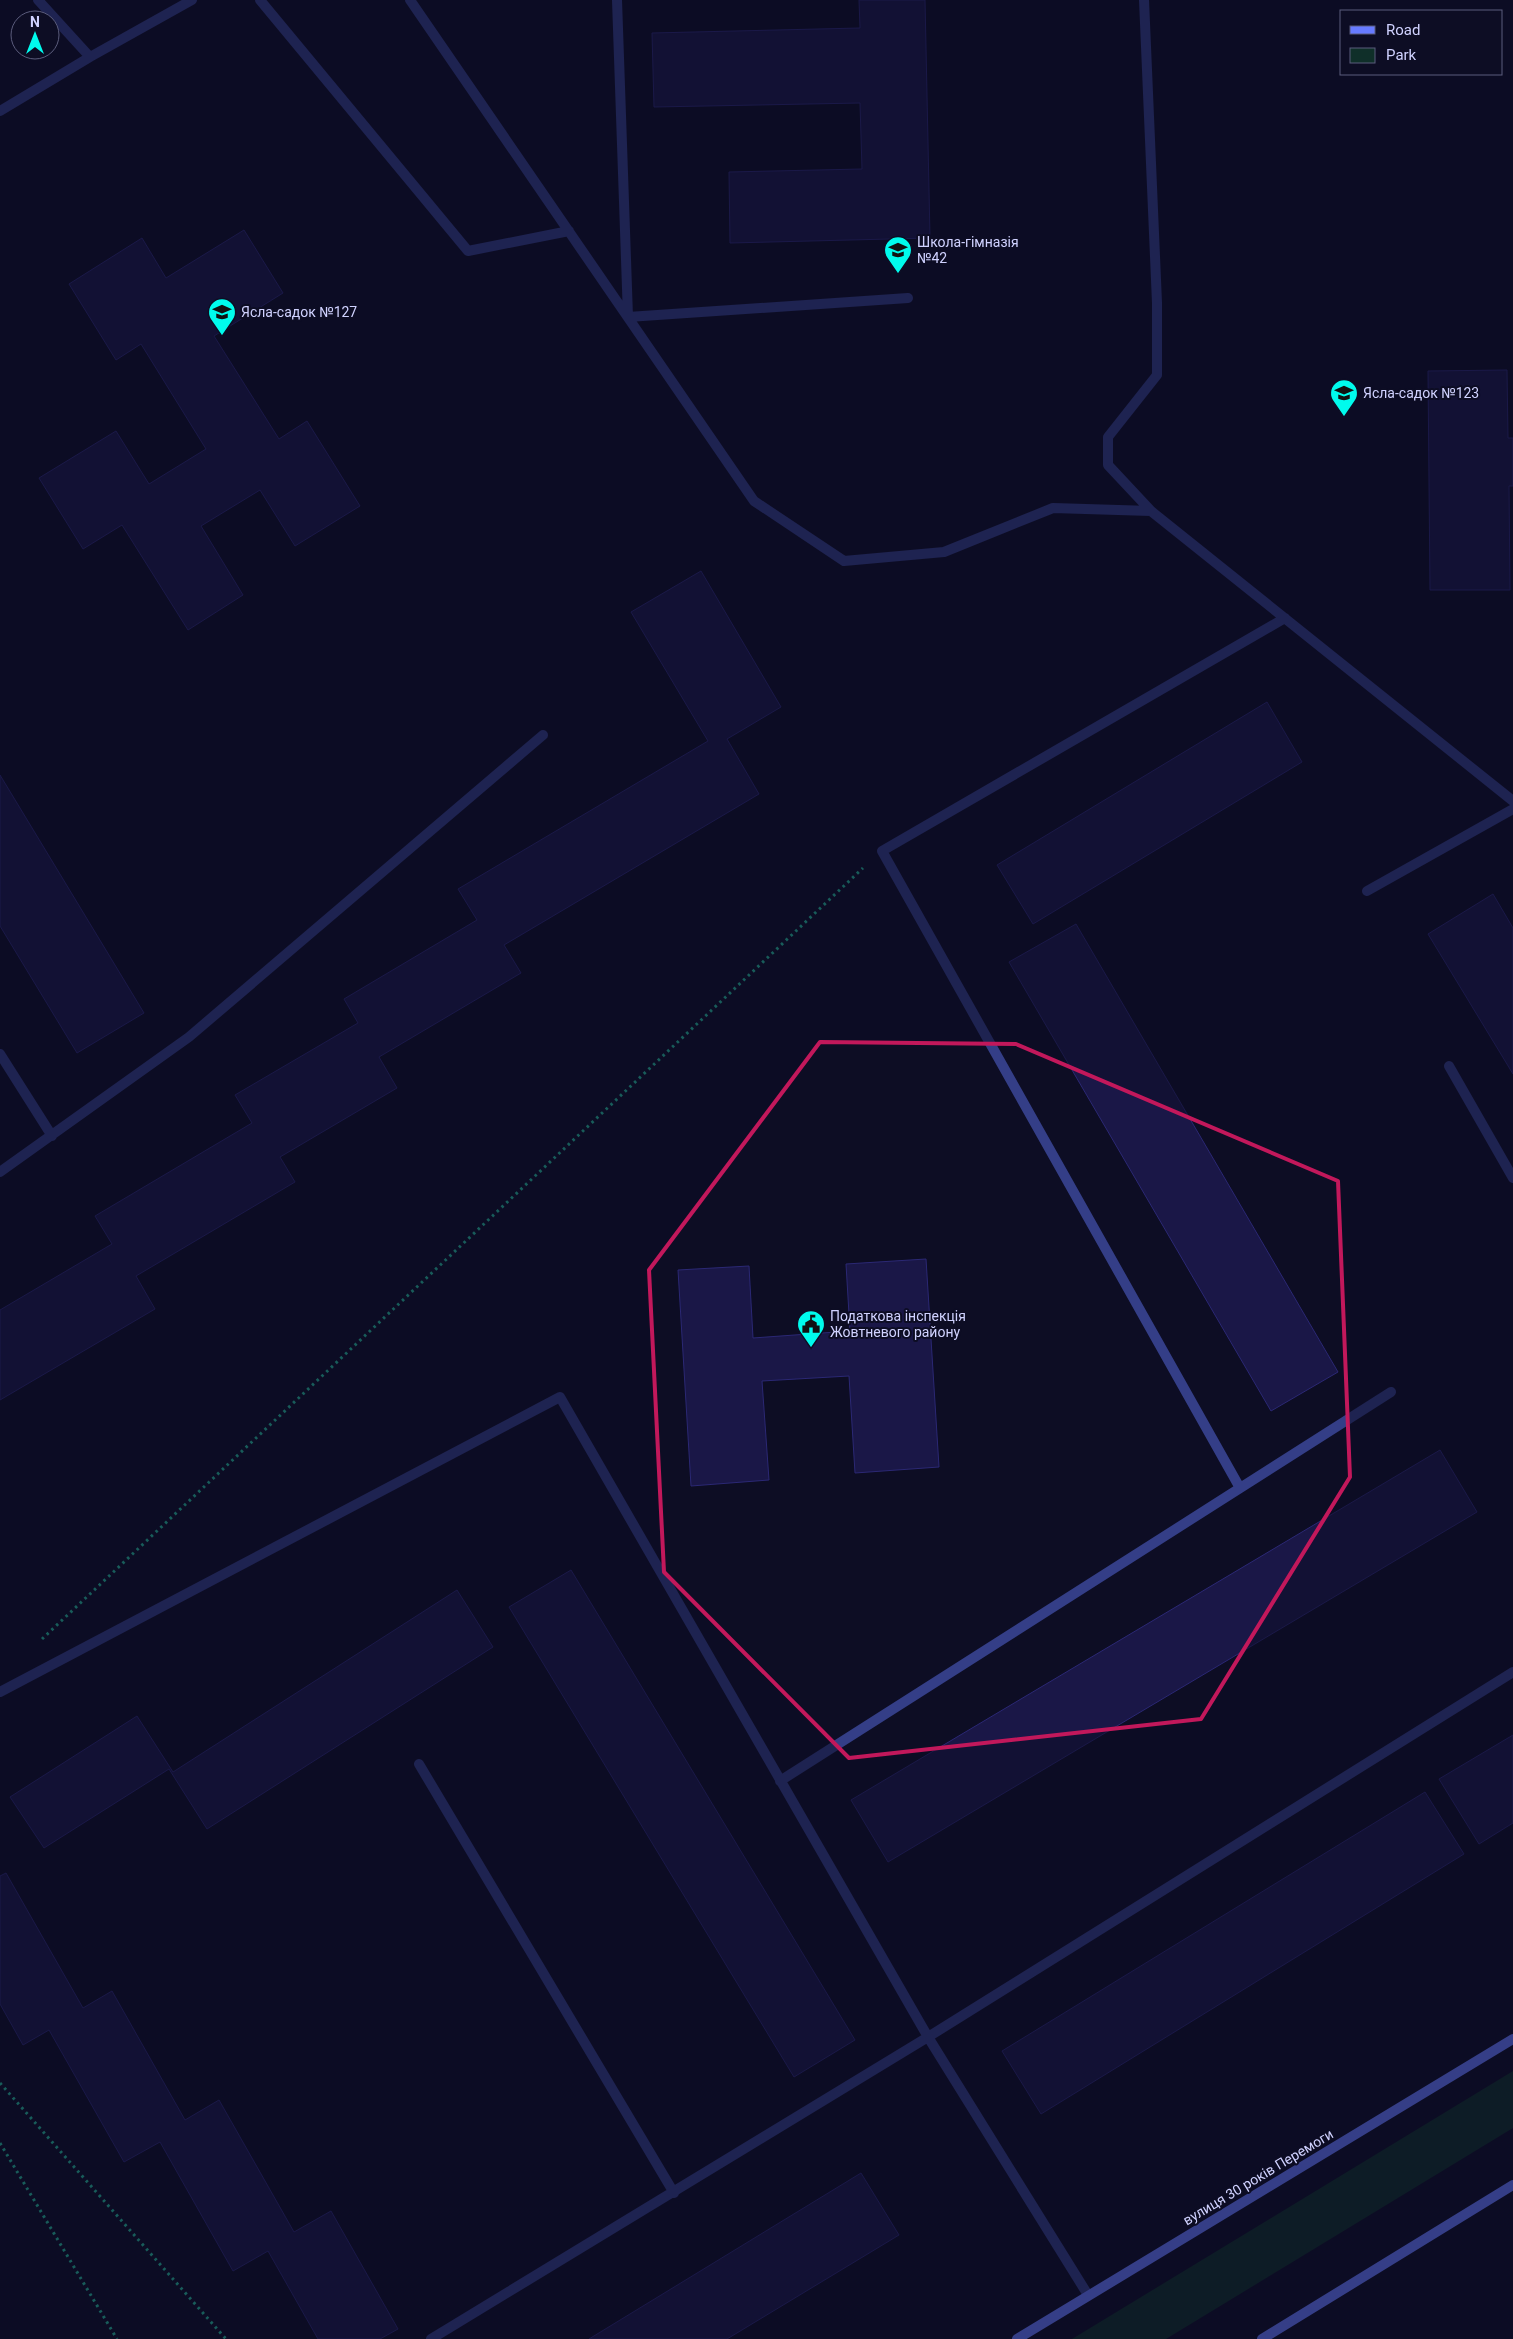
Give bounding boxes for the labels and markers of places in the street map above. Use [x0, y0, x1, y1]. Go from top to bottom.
place label: Школа-гімназія №42 [917, 234, 1019, 266]
school or university icon: Школа-гімназія №42 [883, 235, 913, 274]
school or university icon: Ясла-садок №127 [207, 297, 237, 336]
place label: Ясла-садок №127 [241, 304, 357, 320]
school or university icon: Ясла-садок №123 [1329, 378, 1359, 417]
place label: Ясла-садок №123 [1363, 385, 1479, 401]
place label: Податкова інспекція Жовтневого району [830, 1308, 966, 1340]
public building icon: Податкова інспекція Жовтневого району [796, 1309, 826, 1348]

